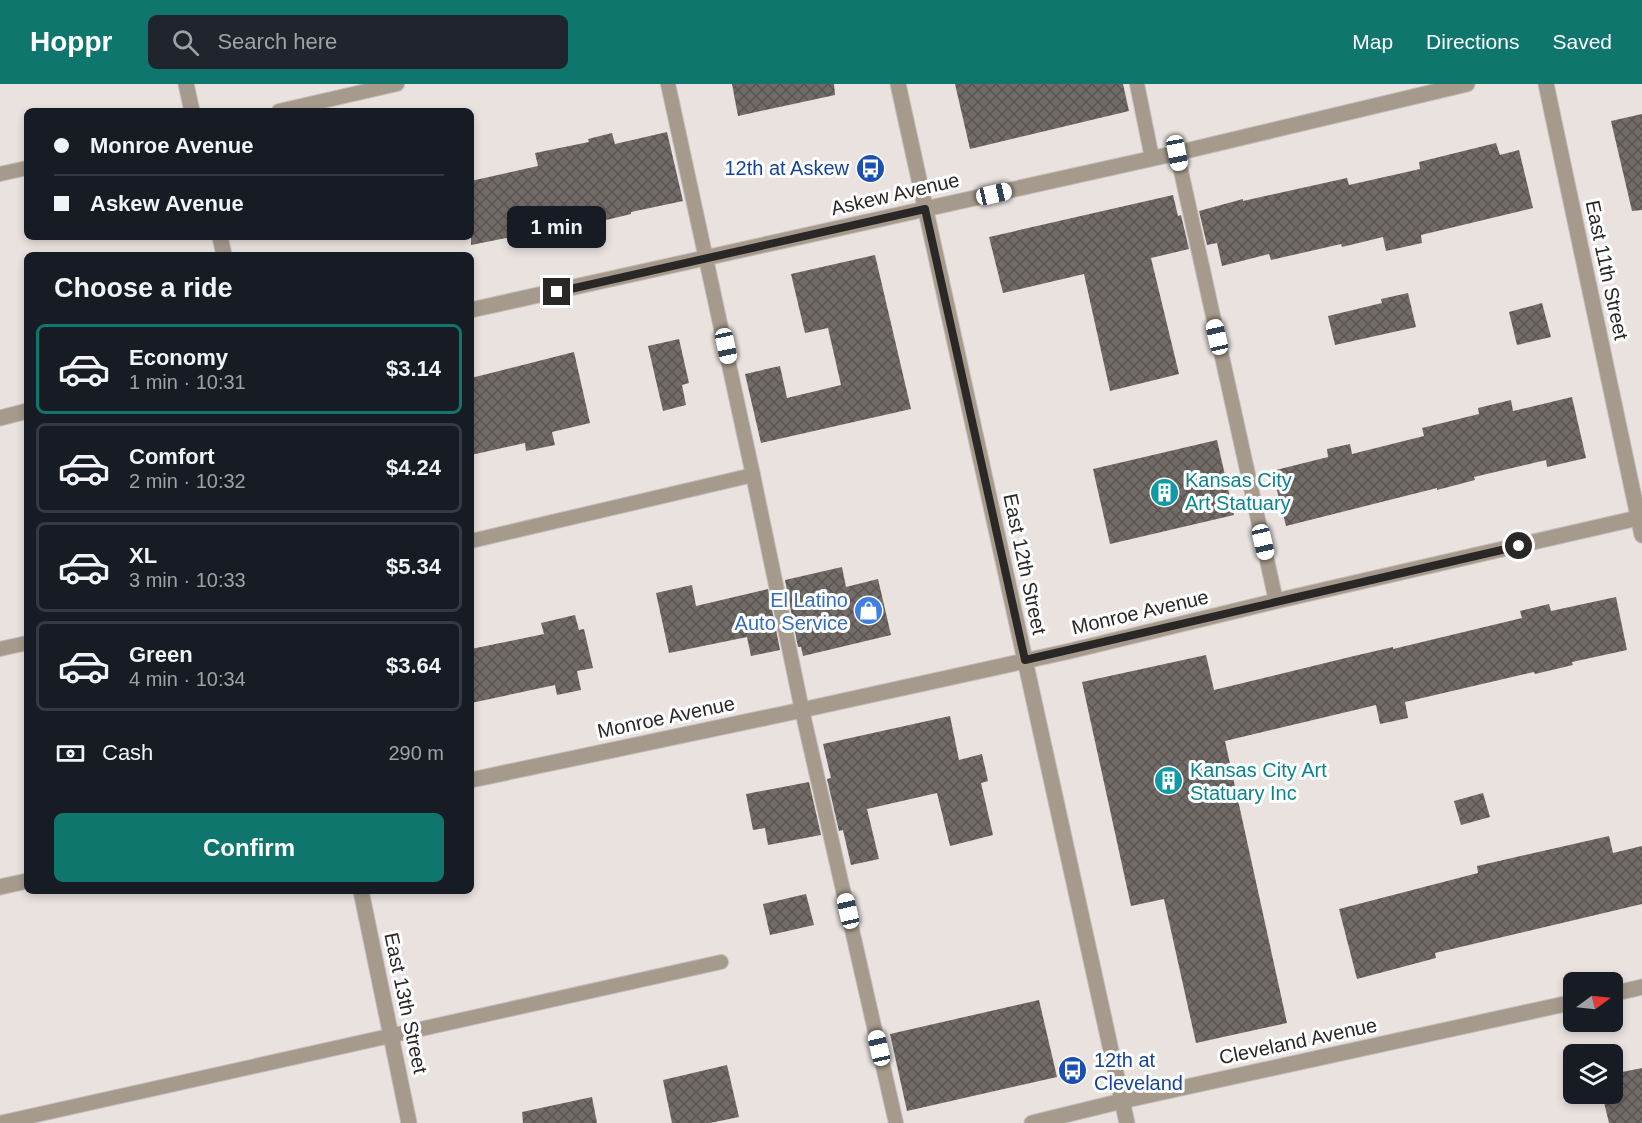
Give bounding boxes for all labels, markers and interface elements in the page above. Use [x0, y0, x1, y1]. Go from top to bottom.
search box [148, 15, 568, 69]
text: Hoppr [30, 26, 112, 57]
icon: search [169, 26, 202, 59]
text: Search here [217, 29, 337, 54]
text: Map [1352, 30, 1393, 53]
text: Directions [1426, 30, 1519, 53]
text: Saved [1552, 30, 1612, 53]
text: Monroe Avenue [90, 133, 253, 158]
car [1165, 134, 1189, 172]
bus stop icon: 12th at Askew [854, 152, 886, 184]
place label: 12th at Askew [724, 157, 850, 179]
street label: Askew Avenue [829, 169, 961, 219]
car [974, 181, 1014, 207]
text: Askew Avenue [90, 191, 244, 216]
street label: East 11th Street [1581, 198, 1633, 342]
callout: 1 min [508, 205, 606, 247]
text: 1 min [530, 216, 583, 238]
text: Choose a ride [54, 273, 233, 303]
route end [543, 278, 570, 305]
car [1204, 317, 1230, 357]
car [713, 327, 739, 365]
icon: car [57, 342, 111, 396]
text: Economy [129, 345, 228, 370]
text: $3.14 [386, 356, 441, 381]
text: 1 min · 10:31 [129, 371, 246, 393]
icon: car [57, 441, 111, 495]
text: Comfort [129, 444, 215, 469]
text: $4.24 [386, 455, 441, 480]
place label: Kansas City Art Statuary [1185, 469, 1292, 514]
text: 2 min · 10:32 [129, 470, 246, 492]
building icon: Kansas City Art Statuary [1148, 476, 1180, 508]
street label: East 12th Street [999, 492, 1051, 637]
car [1250, 522, 1276, 562]
route start [1505, 532, 1532, 559]
icon: car [57, 540, 111, 594]
text: XL [129, 543, 157, 568]
text: $5.34 [386, 554, 441, 579]
text: 3 min · 10:33 [129, 569, 246, 591]
street label: Monroe Avenue [1069, 586, 1211, 638]
place label: El Latino Auto Service [735, 589, 848, 634]
shop icon: El Latino Auto Service [853, 595, 885, 627]
icon: car [57, 639, 111, 693]
text: Green [129, 642, 193, 667]
text: $3.64 [386, 653, 441, 678]
text: 4 min · 10:34 [129, 668, 246, 690]
street label: Monroe Avenue [595, 692, 737, 742]
icon: cash [54, 737, 87, 770]
text: Cash [102, 740, 153, 765]
text: 290 m [388, 742, 444, 764]
place label: Kansas City Art Statuary Inc [1190, 759, 1327, 804]
building icon: Kansas City Art Statuary Inc [1153, 765, 1185, 797]
button: Confirm [54, 813, 444, 882]
car [835, 891, 861, 931]
street label: East 13th Street [380, 931, 432, 1076]
north arrow [1563, 972, 1623, 1032]
map controls [1563, 972, 1623, 1104]
street label: Cleveland Avenue [1217, 1014, 1379, 1068]
car [866, 1028, 892, 1068]
button: layers [1563, 1044, 1623, 1104]
place label: 12th at Cleveland [1094, 1049, 1183, 1094]
bus stop icon: 12th at Cleveland [1057, 1055, 1089, 1087]

